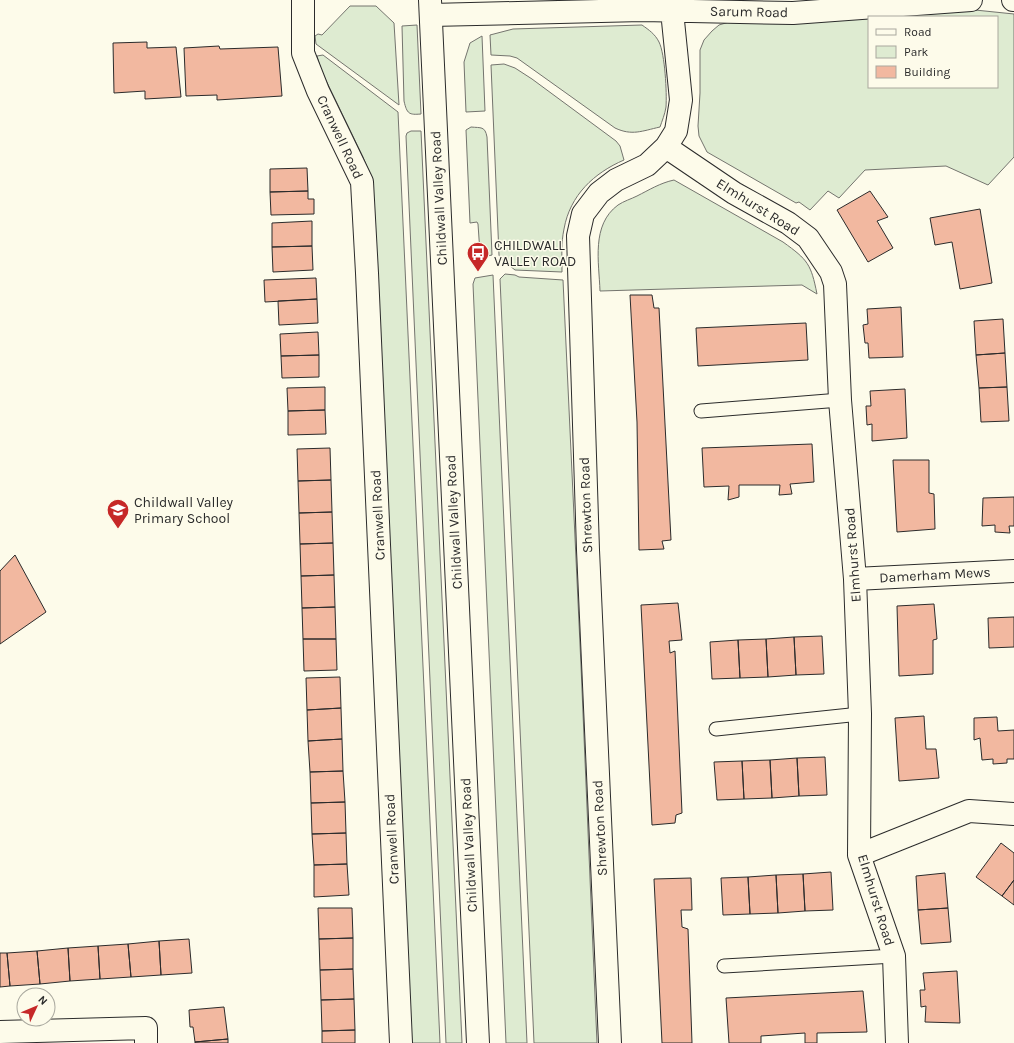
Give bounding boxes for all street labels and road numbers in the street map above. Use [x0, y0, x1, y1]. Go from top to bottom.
street label: Sarum Road [710, 3, 788, 21]
street label: Cranwell Road [313, 92, 367, 182]
street label: Childwall Valley Road [427, 130, 451, 266]
street label: Elmhurst Road [713, 175, 803, 239]
street label: Childwall Valley Road [442, 454, 466, 590]
street label: Shrewton Road [576, 457, 596, 553]
street label: Cranwell Road [367, 469, 389, 561]
street label: Elmhurst Road [841, 507, 865, 603]
street label: Damerham Mews [879, 564, 991, 586]
street label: Childwall Valley Road [457, 777, 481, 913]
street label: Shrewton Road [589, 780, 611, 876]
street label: Cranwell Road [381, 793, 403, 885]
street label: Elmhurst Road [854, 852, 898, 948]

